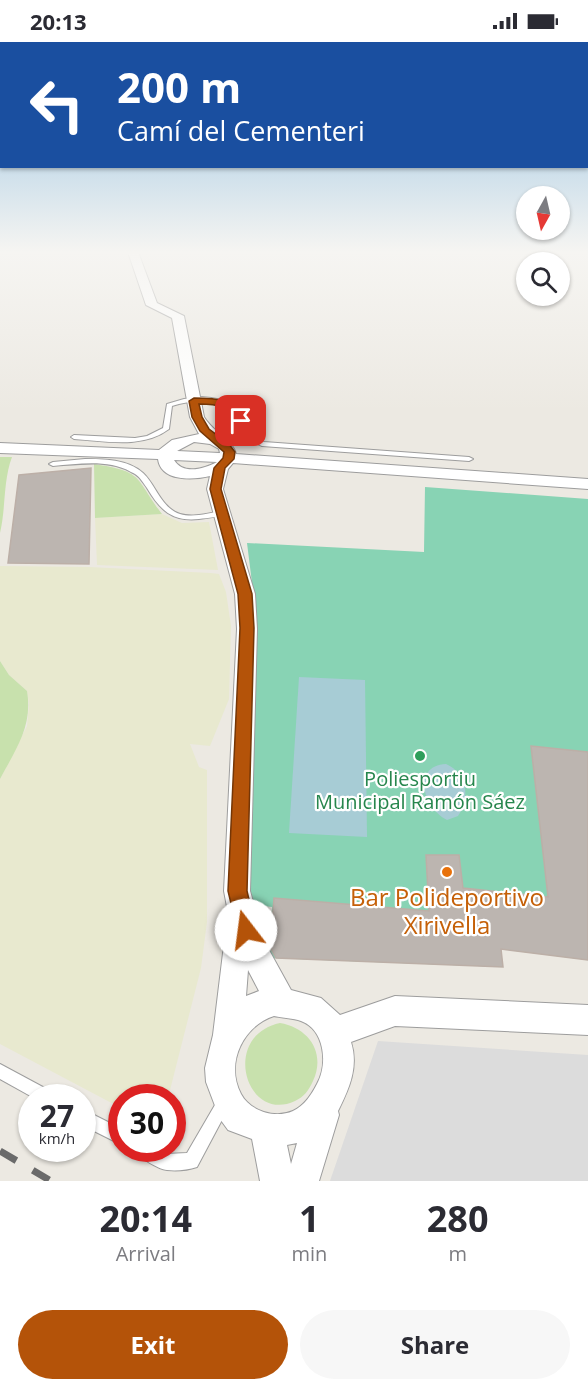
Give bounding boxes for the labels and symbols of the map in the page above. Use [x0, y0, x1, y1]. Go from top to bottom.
north arrow [516, 186, 570, 240]
pin [215, 395, 266, 446]
marker: Poliesportiu Municipal Ramón Sáez [413, 749, 427, 763]
place label: Poliesportiu Municipal Ramón Sáez [315, 765, 525, 815]
marker: Bar Polideportivo Xirivella [440, 865, 454, 879]
place label: Bar Polideportivo Xirivella [350, 880, 544, 941]
position arrow [214, 898, 278, 962]
speed limit sign: 30 [108, 1084, 186, 1162]

